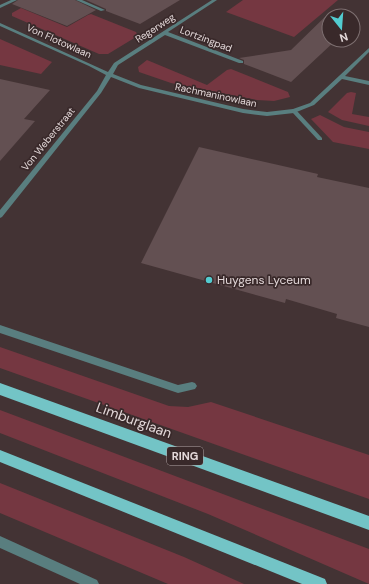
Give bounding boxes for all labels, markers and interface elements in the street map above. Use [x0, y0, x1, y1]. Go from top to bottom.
north arrow [321, 8, 361, 48]
street label: Regerweg [133, 10, 178, 46]
street label: Von Flotowlaan [25, 21, 94, 61]
street label: Lortzingpad [178, 23, 234, 55]
text: N [338, 30, 350, 45]
street label: Rachmaninowlaan [174, 80, 258, 110]
street label: Von Weberstraat [18, 105, 78, 173]
place label: Huygens Lyceum [217, 272, 311, 288]
marker: Huygens Lyceum [204, 275, 214, 285]
street label: Limburglaan [94, 398, 174, 442]
road number: RING [167, 447, 203, 465]

